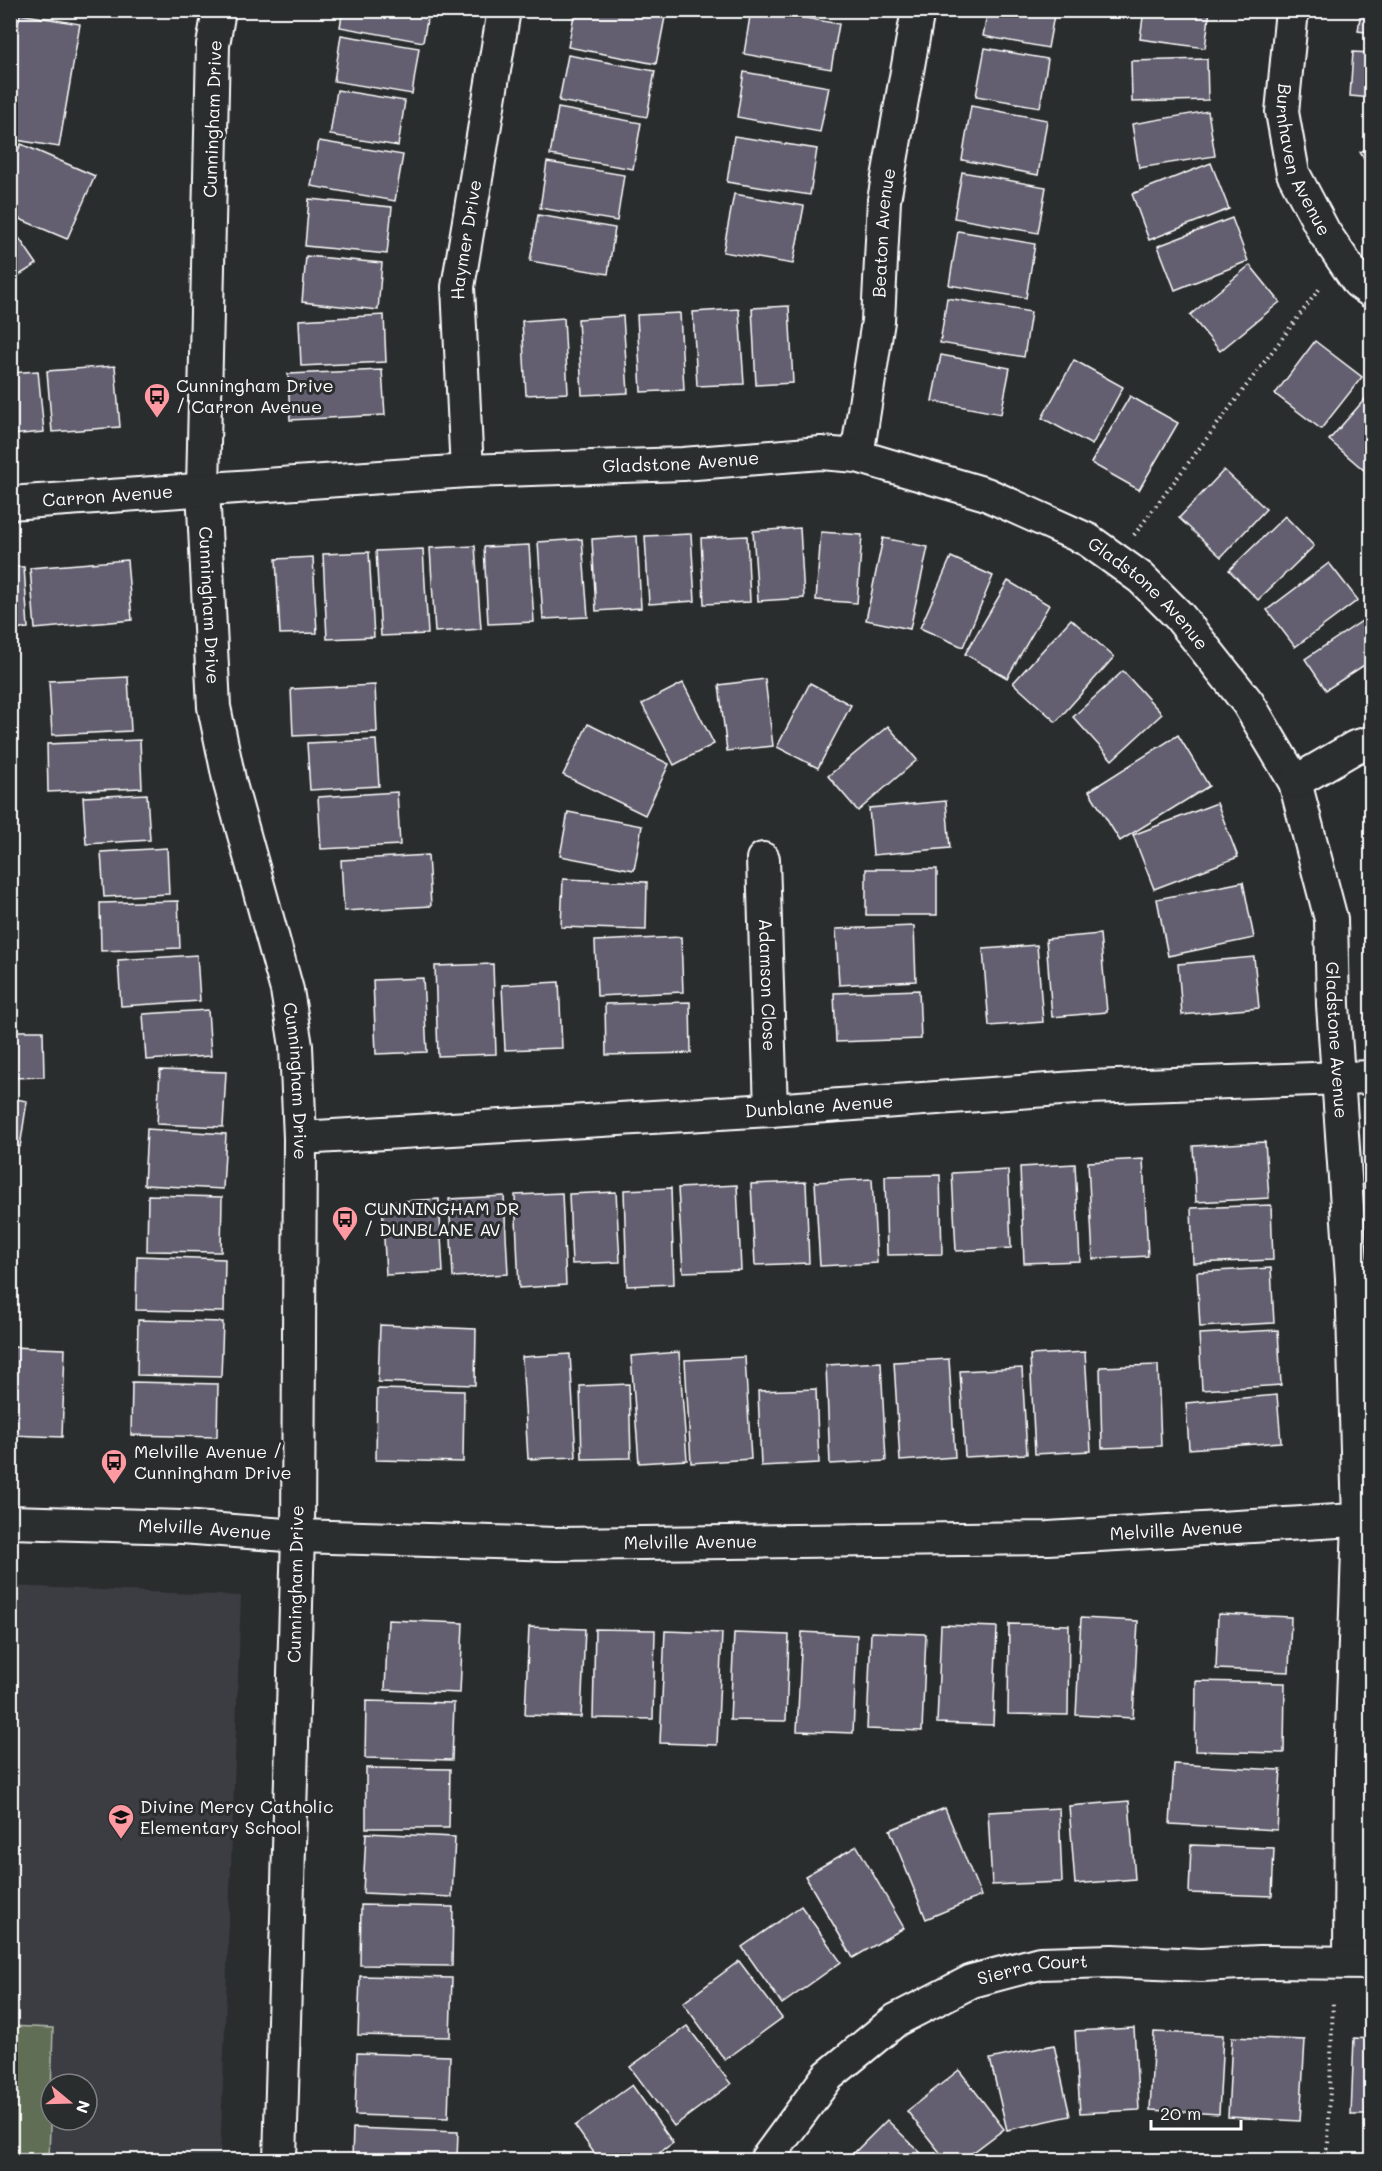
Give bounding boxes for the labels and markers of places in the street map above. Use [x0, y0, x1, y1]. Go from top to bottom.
place label: Cunningham Drive / Carron Avenue [176, 373, 334, 418]
bus stop icon: Cunningham Drive / Carron Avenue [142, 381, 172, 419]
place label: CUNNINGHAM DR / DUNBLANE AV [364, 1196, 519, 1241]
bus stop icon: CUNNINGHAM DR / DUNBLANE AV [330, 1204, 360, 1242]
place label: Melville Avenue / Cunningham Drive [134, 1439, 292, 1484]
bus stop icon: Melville Avenue / Cunningham Drive [99, 1447, 129, 1485]
place label: Divine Mercy Catholic Elementary School [140, 1794, 333, 1839]
school or university icon: Divine Mercy Catholic Elementary School [106, 1802, 136, 1840]

